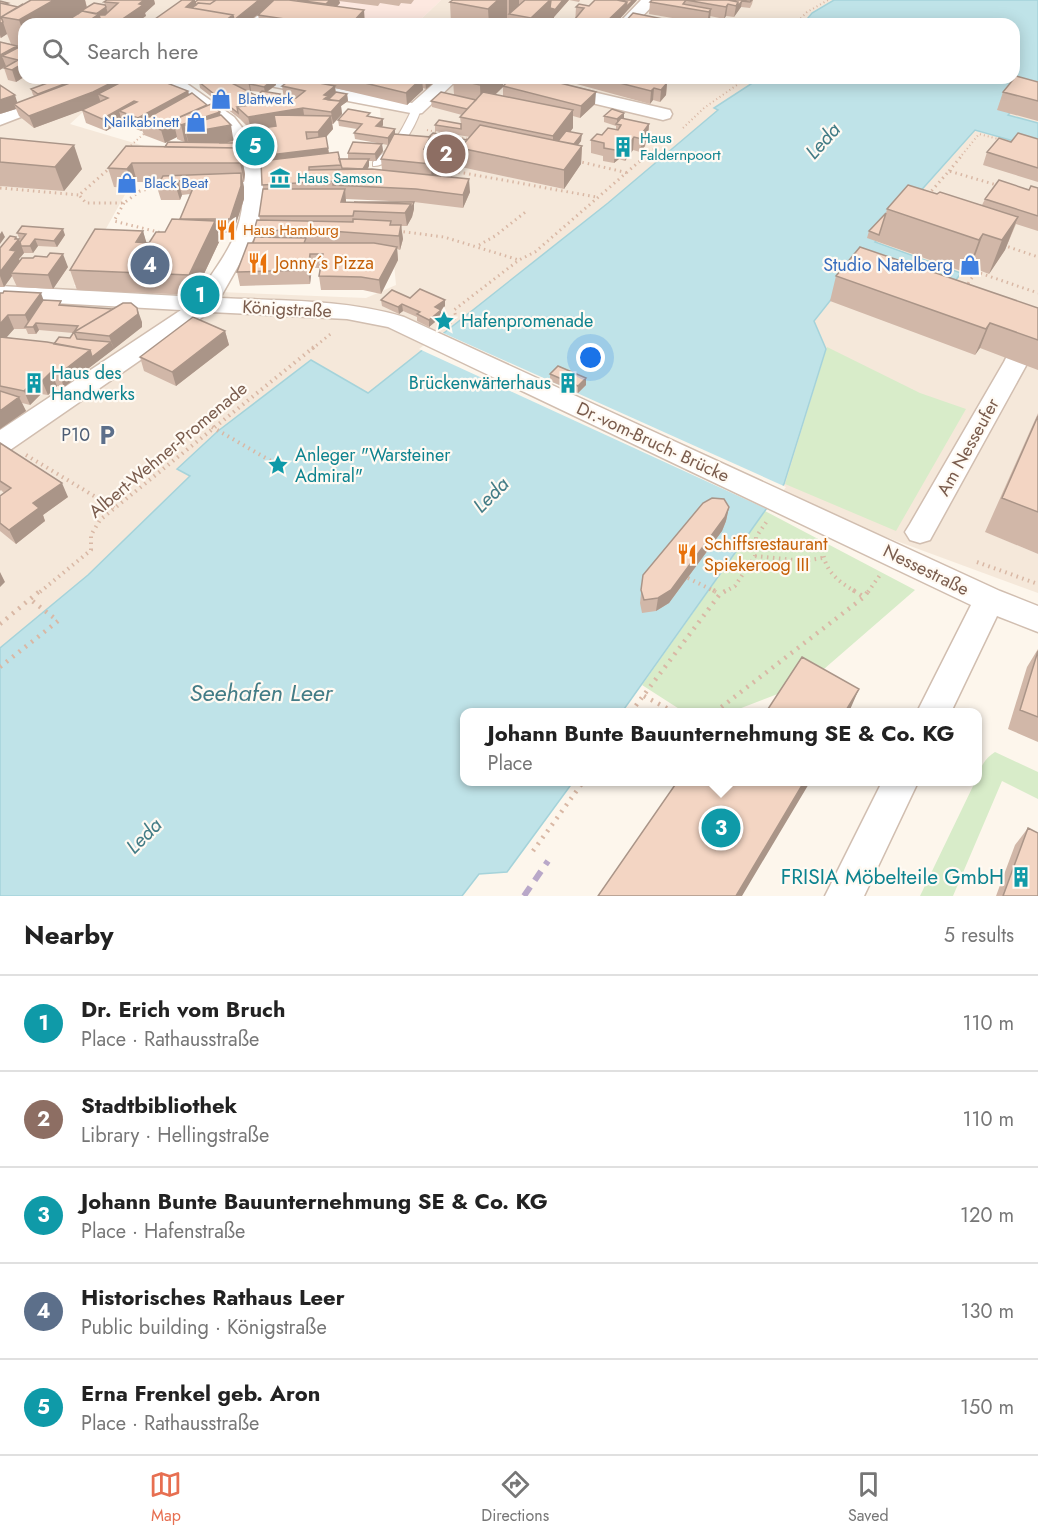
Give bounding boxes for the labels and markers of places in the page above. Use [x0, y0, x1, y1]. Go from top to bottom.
shop icon: Blattwerk [209, 87, 233, 111]
place label: Blattwerk [238, 88, 294, 110]
shop icon: Nailkabinett [184, 110, 208, 134]
place label: Nailkabinett [104, 111, 179, 133]
pin: 5 [236, 124, 274, 168]
place label: Haus Faldernpoort [640, 127, 721, 166]
pin: 2 [426, 132, 466, 176]
building icon: Haus Faldernpoort [611, 135, 635, 159]
museum icon: Haus Samson [268, 166, 292, 190]
place label: Haus Samson [297, 167, 383, 189]
shop icon: Black Beat [115, 171, 139, 195]
place label: Black Beat [144, 172, 209, 194]
restaurant icon: Haus Hamburg [214, 218, 238, 242]
place label: Haus Hamburg [243, 219, 339, 241]
pin: 4 [130, 242, 170, 288]
place label: Jonny´s Pizza [273, 250, 374, 276]
restaurant icon: Jonny´s Pizza [246, 251, 270, 275]
place label: Studio Natelberg [823, 252, 953, 278]
shop icon: Studio Natelberg [958, 253, 982, 277]
pin: 1 [180, 272, 220, 318]
place label: Hafenpromenade [461, 308, 593, 334]
place icon: Hafenpromenade [432, 309, 456, 333]
place label: Haus des Handwerks [51, 360, 135, 407]
place label: Brückenwärterhaus [409, 370, 551, 396]
building icon: Haus des Handwerks [22, 371, 46, 395]
building icon: Brückenwärterhaus [556, 371, 580, 395]
place label: P10 [61, 422, 90, 448]
parking icon: P10 [95, 423, 119, 447]
place label: Anleger "Warsteiner Admiral" [295, 442, 451, 489]
place icon: Anleger "Warsteiner Admiral" [266, 453, 290, 477]
place label: Schiffsrestaurant Spiekeroog III [704, 531, 828, 578]
restaurant icon: Schiffsrestaurant Spiekeroog III [675, 542, 699, 566]
pin: 3 [702, 806, 740, 850]
place label: FRISIA Möbelteile GmbH [781, 862, 1004, 892]
building icon: FRISIA Möbelteile GmbH [1009, 865, 1033, 889]

